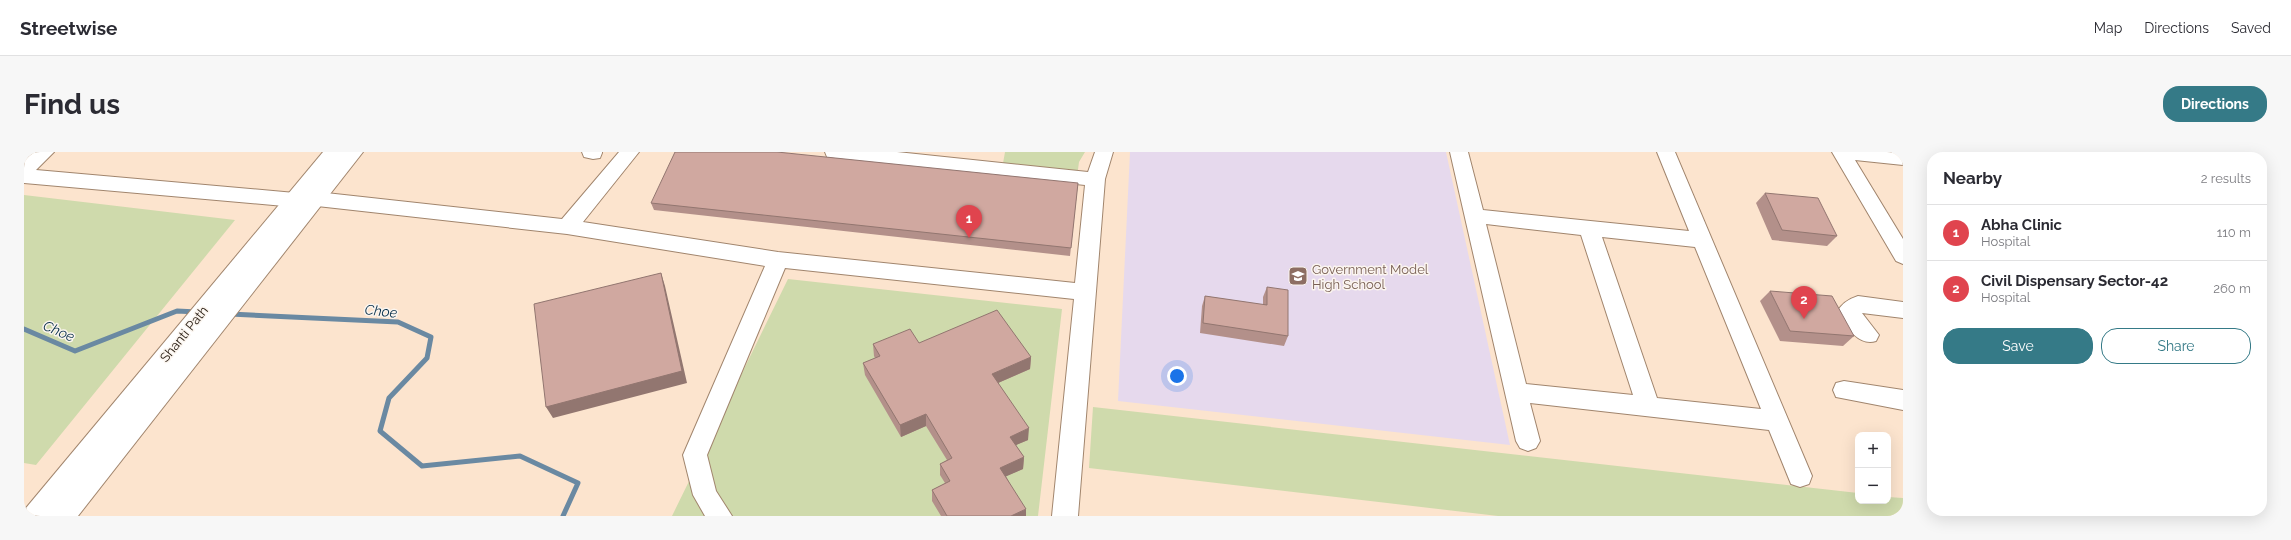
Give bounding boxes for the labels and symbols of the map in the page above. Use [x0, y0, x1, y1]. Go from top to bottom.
pin: 1 [956, 205, 982, 238]
place label: Government Model High School [1312, 262, 1429, 292]
school or university icon: Government Model High School [1287, 265, 1309, 287]
pin: 2 [1791, 286, 1817, 319]
water label: Choe [364, 301, 399, 321]
street label: Shanti Path [157, 303, 211, 365]
water label: Choe [41, 317, 78, 345]
your location [1167, 366, 1187, 386]

